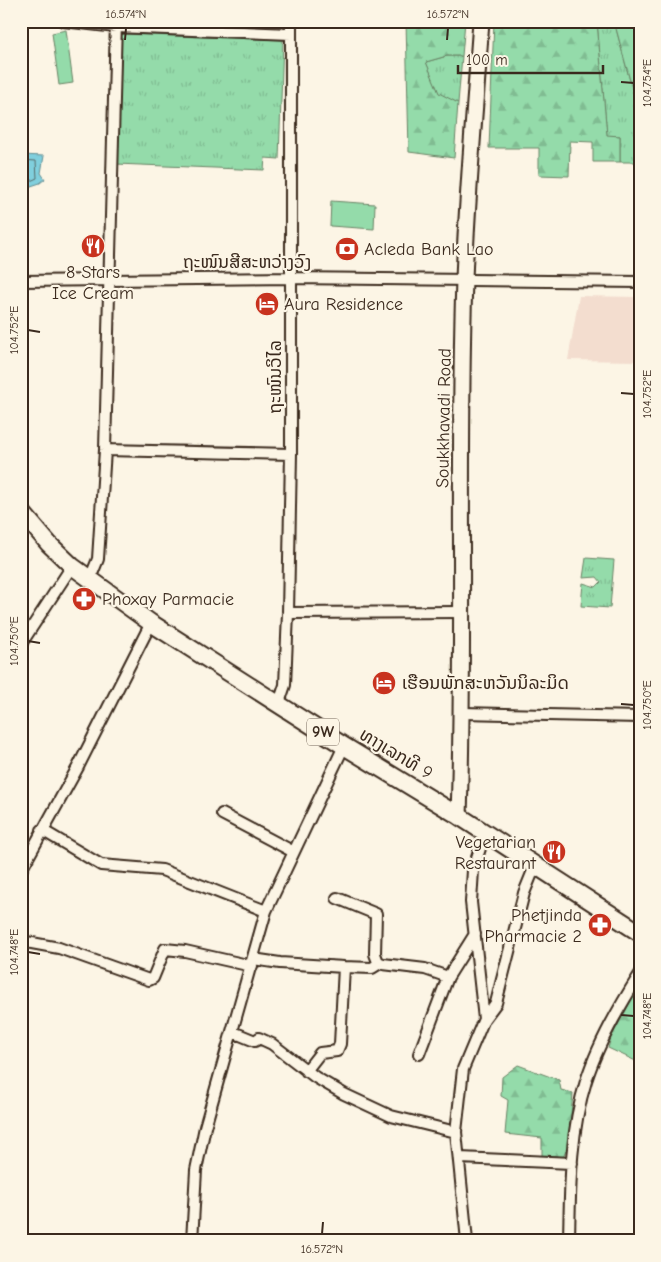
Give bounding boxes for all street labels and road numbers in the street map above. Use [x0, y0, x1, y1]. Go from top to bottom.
street label: ຖະໜົນສີສະຫວ່າງວົງ [183, 252, 311, 273]
street label: ຖະໜົນວິໄລ [265, 340, 286, 414]
street label: Soukkhavadi Road [432, 348, 456, 488]
road number: 9W [307, 719, 339, 746]
street label: ທາງເລກທີ 9 [356, 724, 436, 784]

